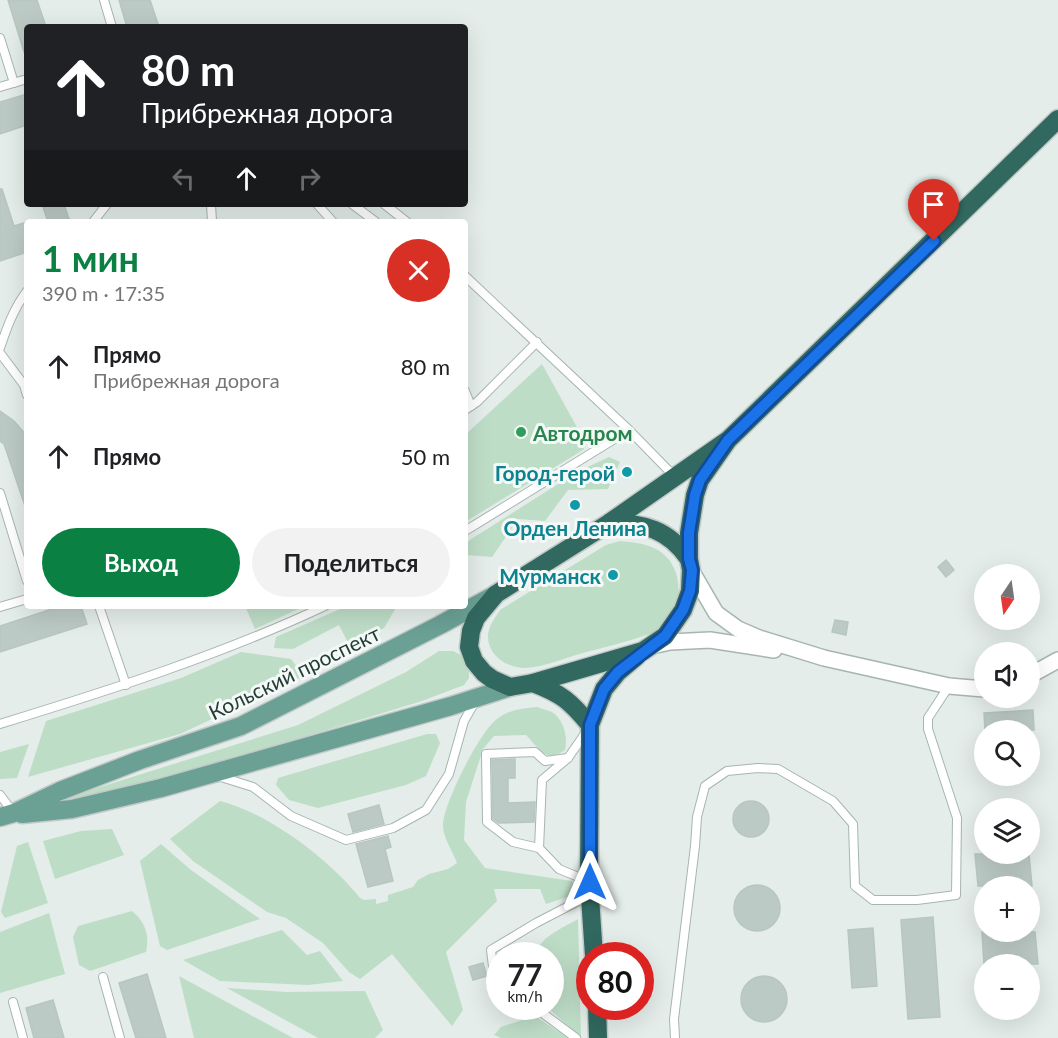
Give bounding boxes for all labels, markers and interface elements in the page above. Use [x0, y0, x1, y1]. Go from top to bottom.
text: 80 m [141, 45, 235, 95]
icon: ahead [42, 48, 120, 126]
text: Прибрежная дорога [141, 96, 393, 129]
icon: left [167, 162, 200, 195]
icon: ahead [230, 162, 263, 195]
icon: right [293, 162, 326, 195]
pin [908, 179, 959, 241]
icon: arrive [917, 188, 950, 221]
text: 1 мин [42, 236, 139, 280]
button: close [387, 239, 450, 302]
text: 390 m · 17:35 [42, 281, 165, 305]
text: Прямо [93, 341, 161, 368]
icon: ahead [42, 350, 75, 383]
text: 80 m [401, 353, 450, 380]
text: Прибрежная дорога [93, 368, 280, 392]
place label: Автодром [532, 420, 633, 445]
marker: Автодром [514, 425, 528, 439]
icon: ahead [42, 440, 75, 473]
text: Прямо [93, 443, 161, 470]
text: 50 m [401, 443, 450, 470]
place label: Город-герой [495, 460, 615, 485]
marker: Город-герой [620, 465, 634, 479]
marker: Орден Ленина [568, 498, 582, 512]
place label: Орден Ленина [503, 515, 647, 540]
button: Выход [42, 528, 240, 597]
button: Поделиться [252, 528, 450, 597]
place label: Мурманск [499, 563, 602, 588]
north arrow [974, 564, 1040, 630]
map controls [974, 564, 1040, 1020]
marker: Мурманск [606, 568, 620, 582]
street label: Кольский проспект [204, 619, 384, 724]
button: sound [974, 642, 1040, 708]
button: search [974, 720, 1040, 786]
button: layers [974, 798, 1040, 864]
position arrow [558, 850, 622, 914]
button: + [974, 876, 1040, 942]
speed limit sign: 80 [576, 942, 654, 1020]
button: − [974, 954, 1040, 1020]
text: 77 [508, 956, 542, 992]
text: km/h [507, 987, 543, 1005]

